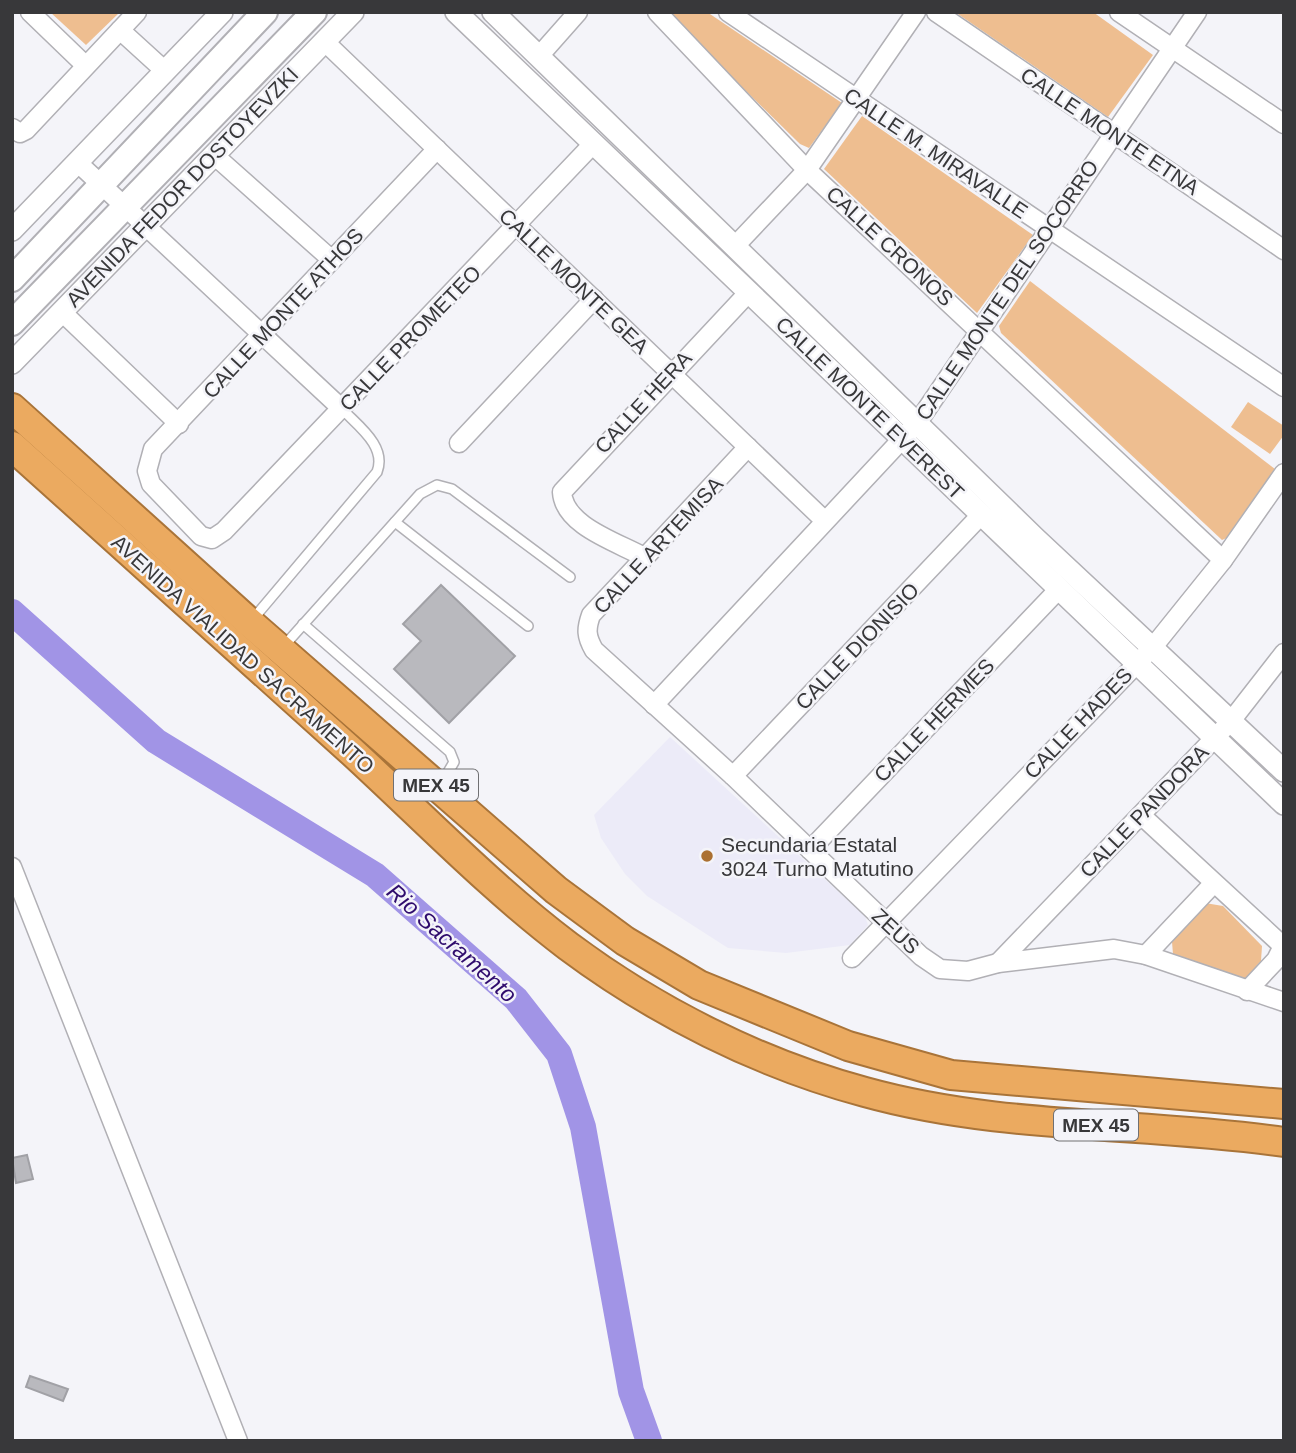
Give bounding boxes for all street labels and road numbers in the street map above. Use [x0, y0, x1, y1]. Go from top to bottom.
street label: AVENIDA FEDOR DOSTOYEVZKI [61, 63, 303, 311]
street label: CALLE MONTE ETNA [1017, 63, 1203, 199]
street label: CALLE M. MIRAVALLE [840, 83, 1032, 223]
street label: CALLE MONTE DEL SOCORRO [911, 156, 1103, 424]
street label: CALLE CRONOS [822, 181, 958, 311]
street label: CALLE MONTE GEA [495, 204, 653, 358]
street label: CALLE MONTE ATHOS [198, 223, 368, 403]
street label: CALLE PROMETEO [335, 261, 485, 415]
street label: CALLE MONTE EVEREST [771, 312, 969, 504]
street label: CALLE HERA [590, 346, 696, 458]
street label: CALLE ARTEMISA [589, 472, 727, 618]
street label: AVENIDA VIALIDAD SACRAMENTO [107, 530, 379, 778]
street label: CALLE DIONISIO [791, 578, 923, 714]
street label: CALLE HERMES [869, 654, 999, 786]
street label: CALLE HADES [1019, 663, 1137, 783]
street label: CALLE PANDORA [1075, 740, 1213, 882]
road number: MEX 45 [394, 770, 478, 800]
street label: ZEUS [868, 903, 924, 959]
road number: MEX 45 [1054, 1110, 1138, 1140]

